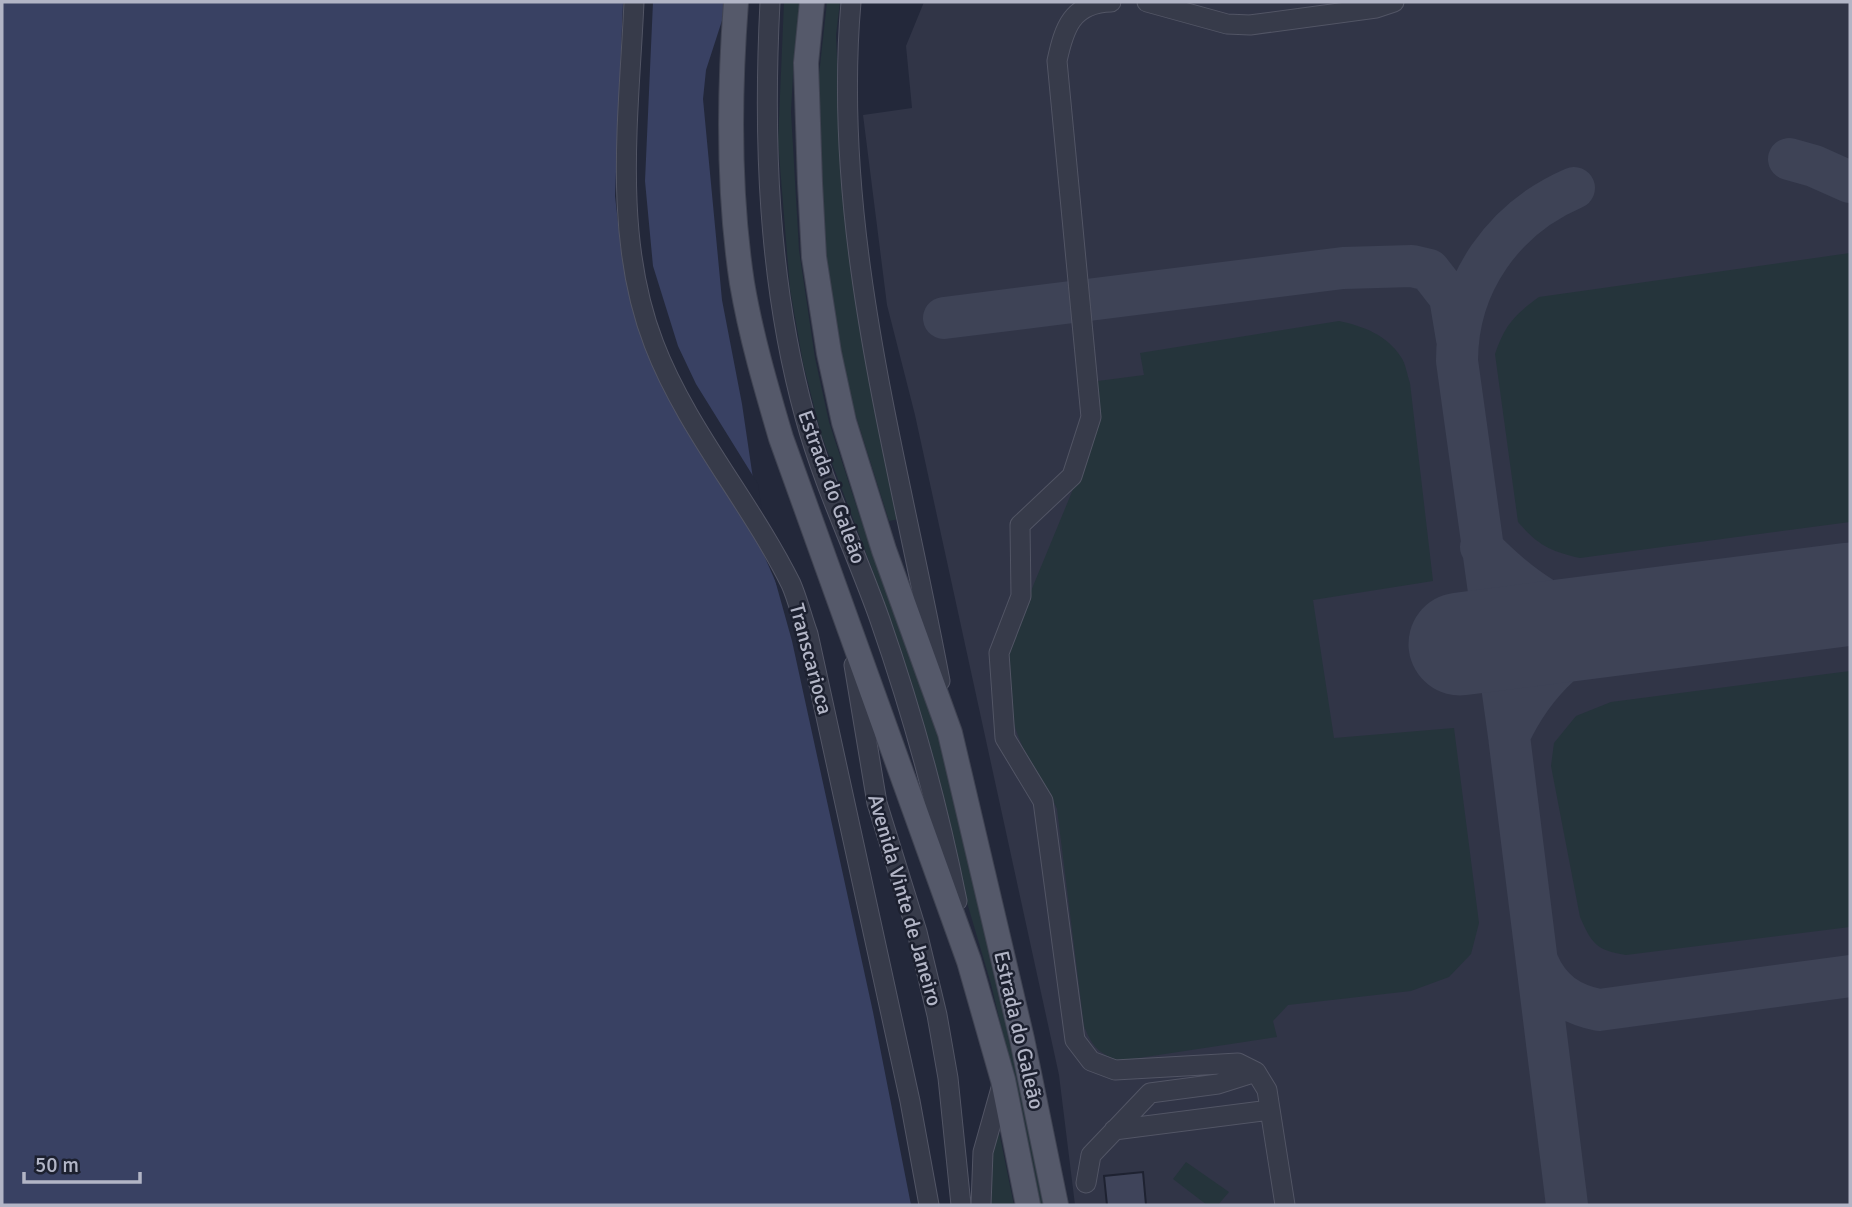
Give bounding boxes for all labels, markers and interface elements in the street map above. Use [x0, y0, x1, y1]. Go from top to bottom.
street label: Estrada do Galeão [792, 407, 872, 567]
street label: Transcarioca [784, 601, 838, 717]
street label: Avenida Vinte de Janeiro [862, 791, 948, 1009]
street label: Estrada do Galeão [988, 948, 1050, 1112]
scale bar [24, 1140, 140, 1184]
text: 50 m [35, 1152, 79, 1178]

